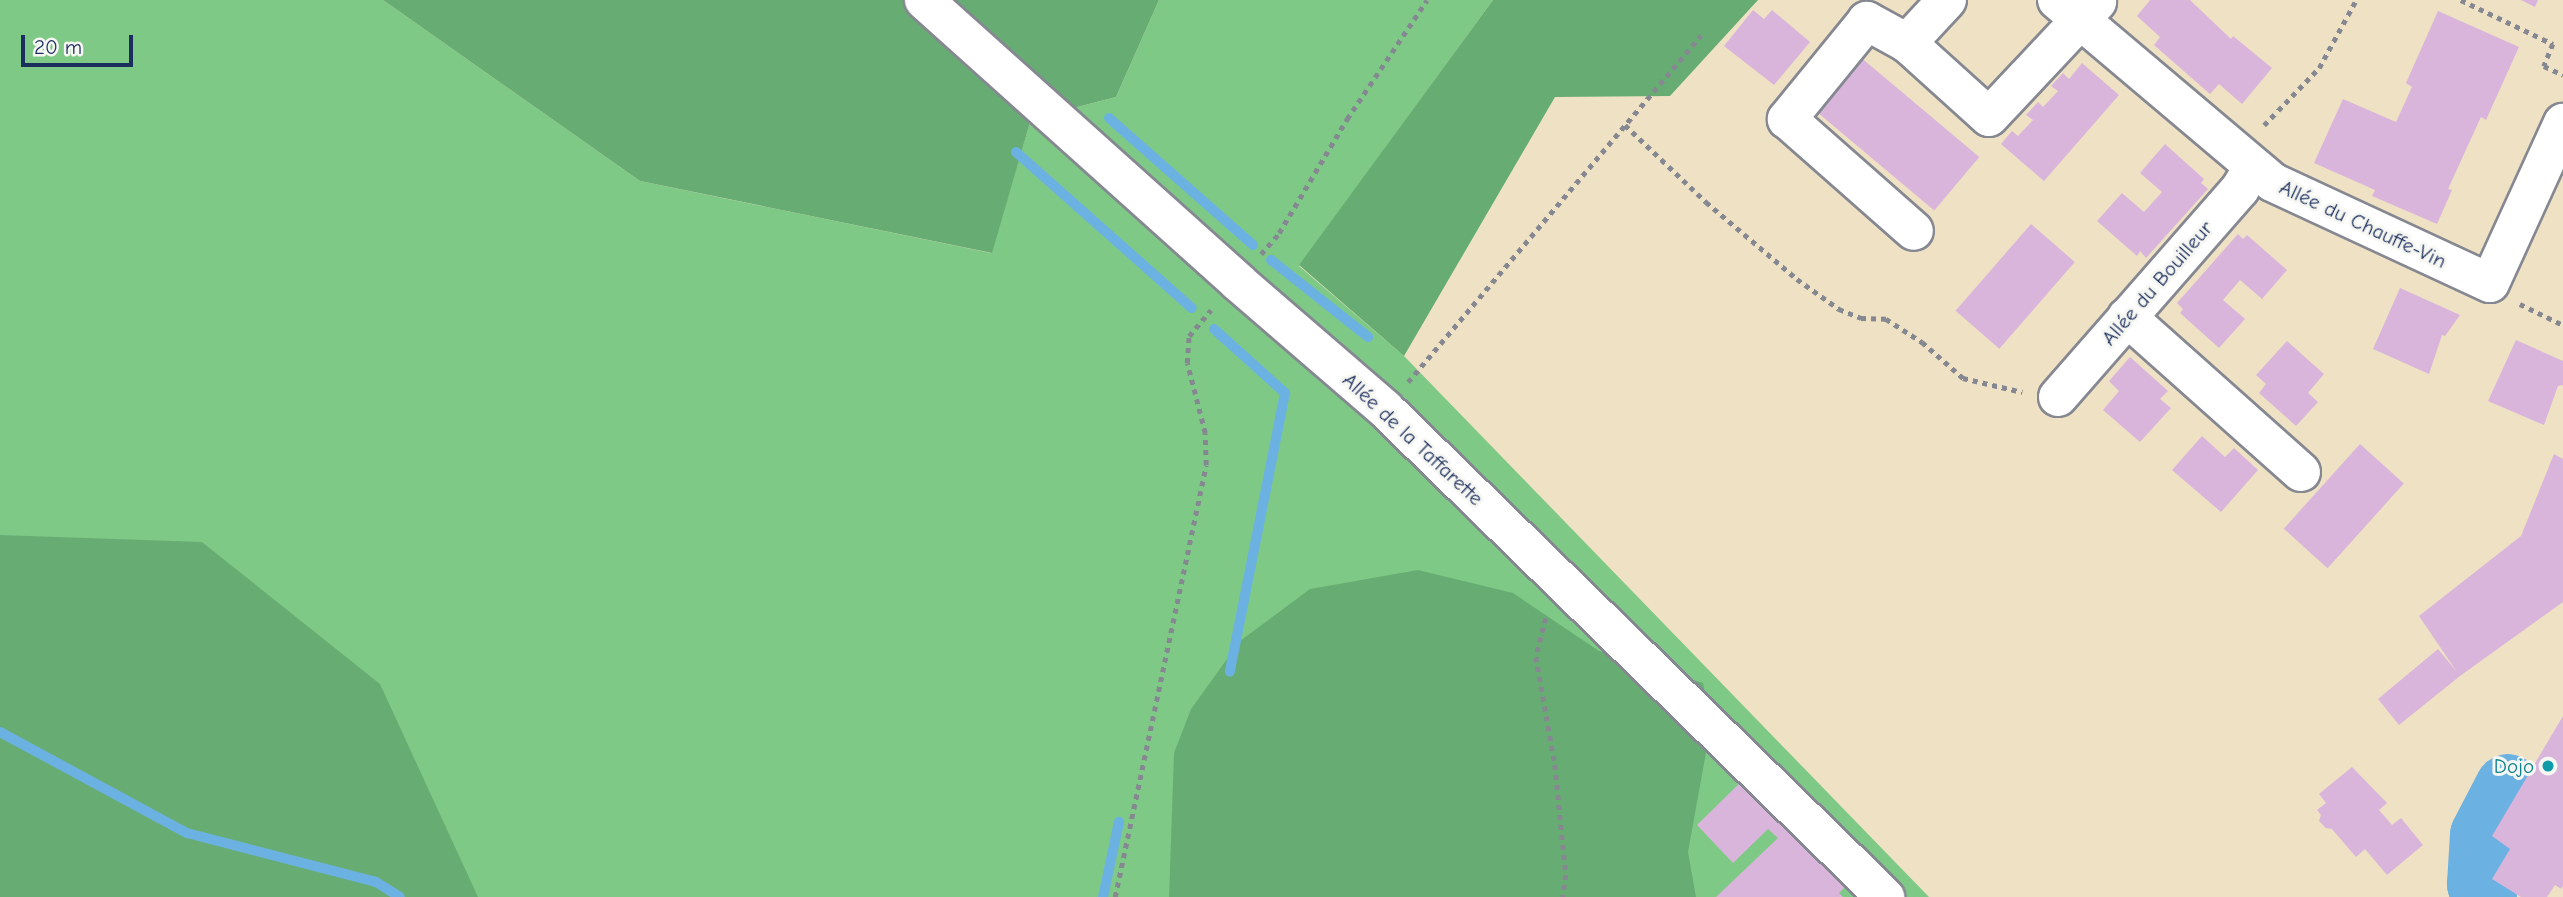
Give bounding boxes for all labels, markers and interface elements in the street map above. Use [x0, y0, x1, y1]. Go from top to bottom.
scale bar [24, 21, 136, 65]
text: 20 m [34, 35, 82, 59]
street label: Allée du Chauffe-Vin [2276, 174, 2450, 274]
street label: Allée du Bouilleur [2096, 216, 2218, 350]
street label: Allée de la Taffarette [1337, 367, 1489, 511]
place label: Dojo [2494, 753, 2534, 779]
marker: Dojo [2540, 758, 2556, 774]

